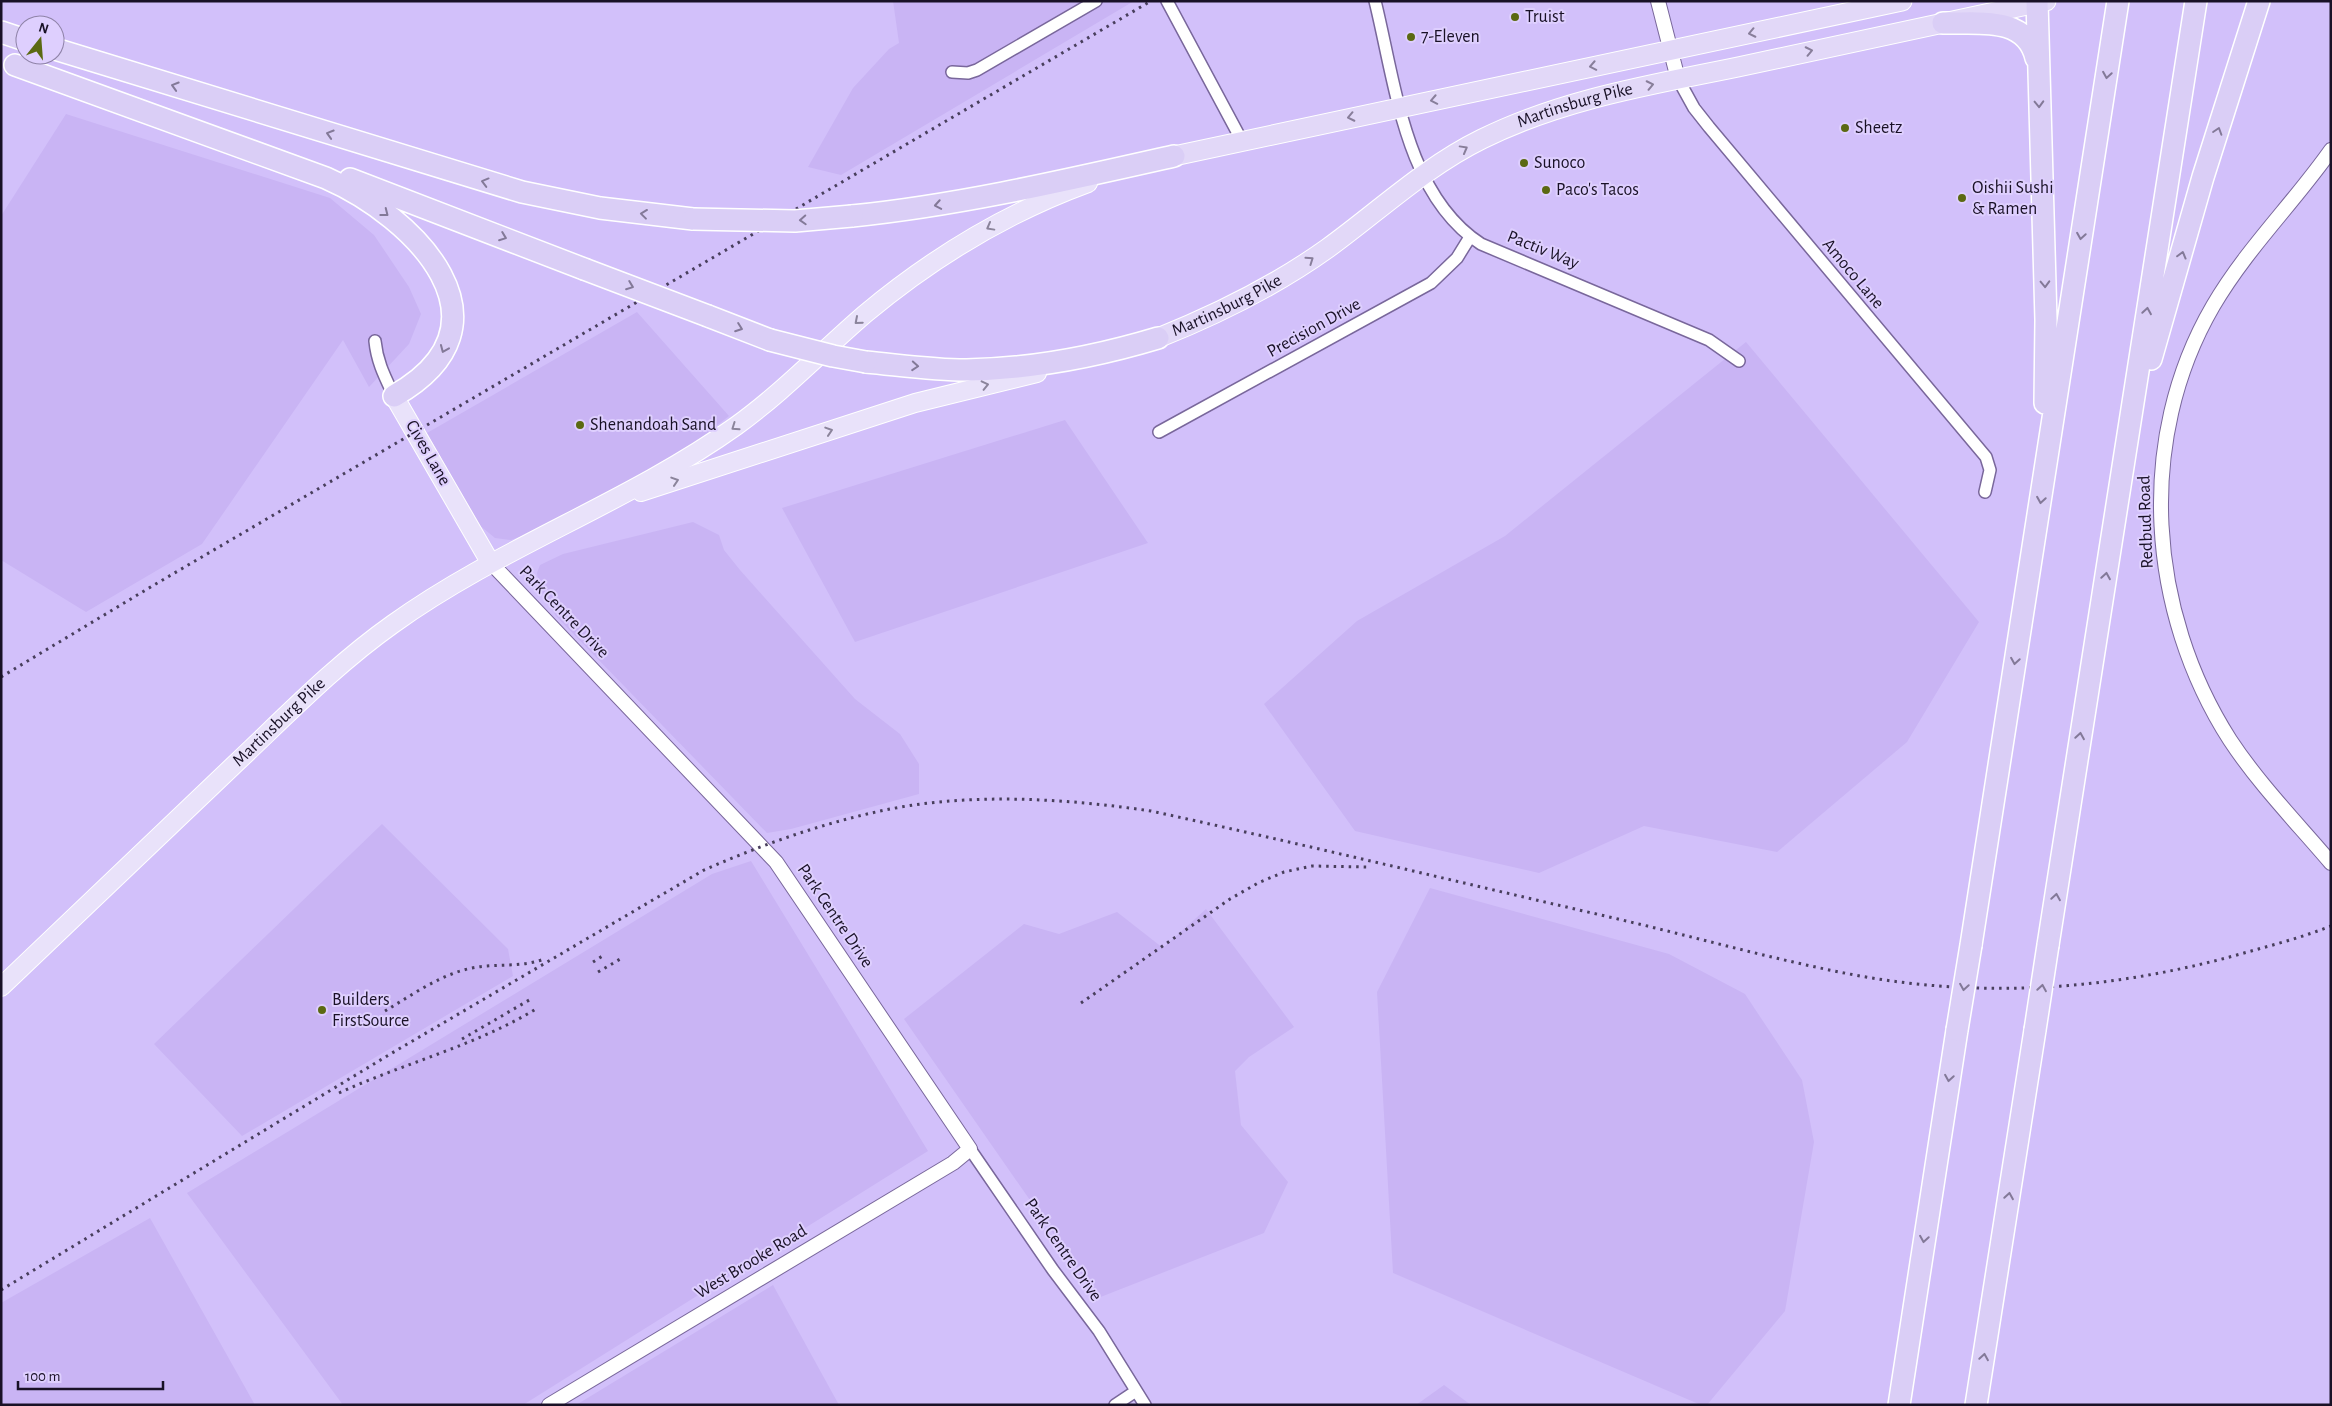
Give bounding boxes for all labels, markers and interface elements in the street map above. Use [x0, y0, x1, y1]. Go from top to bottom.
place label: Truist [1525, 8, 1565, 26]
marker: Truist [1509, 11, 1521, 23]
north arrow [15, 15, 65, 65]
text: N [37, 20, 50, 37]
one-way arrow [1747, 27, 1756, 38]
place label: 7-Eleven [1421, 28, 1480, 46]
marker: 7-Eleven [1405, 31, 1417, 43]
one-way arrow [1805, 47, 1814, 57]
one-way arrow [1588, 60, 1597, 71]
one-way arrow [2102, 71, 2112, 79]
street label: Martinsburg Pike [1515, 80, 1635, 131]
one-way arrow [1646, 80, 1655, 91]
one-way arrow [171, 82, 179, 92]
one-way arrow [1429, 94, 1438, 104]
one-way arrow [2034, 101, 2045, 109]
one-way arrow [1347, 111, 1356, 122]
place label: Sheetz [1855, 119, 1902, 137]
marker: Sheetz [1839, 122, 1851, 134]
one-way arrow [2212, 127, 2222, 136]
one-way arrow [326, 130, 335, 140]
one-way arrow [1459, 145, 1468, 155]
place label: Sunoco [1534, 154, 1586, 172]
marker: Sunoco [1518, 157, 1530, 169]
one-way arrow [482, 178, 490, 188]
place label: Oishii Sushi & Ramen [1972, 179, 2054, 218]
place label: Paco's Tacos [1556, 181, 1639, 199]
marker: Paco's Tacos [1540, 184, 1552, 196]
marker: Oishii Sushi & Ramen [1956, 192, 1968, 204]
one-way arrow [933, 199, 942, 209]
one-way arrow [379, 207, 388, 216]
one-way arrow [640, 209, 648, 220]
one-way arrow [799, 215, 807, 226]
one-way arrow [987, 221, 996, 231]
street label: Pactiv Way [1505, 227, 1582, 273]
one-way arrow [498, 231, 507, 242]
one-way arrow [2077, 231, 2087, 240]
street label: Amoco Lane [1819, 235, 1887, 313]
one-way arrow [2176, 250, 2187, 259]
one-way arrow [1304, 257, 1313, 266]
street label: Martinsburg Pike [1169, 271, 1285, 340]
one-way arrow [625, 280, 634, 291]
one-way arrow [2040, 281, 2050, 289]
street label: Precision Drive [1264, 295, 1364, 361]
one-way arrow [2141, 307, 2151, 316]
one-way arrow [854, 315, 863, 324]
one-way arrow [734, 322, 743, 332]
one-way arrow [440, 344, 451, 353]
one-way arrow [911, 360, 919, 371]
one-way arrow [980, 380, 989, 391]
place label: Shenandoah Sand [590, 416, 716, 434]
street label: Cives Lane [402, 417, 454, 489]
marker: Shenandoah Sand [574, 419, 586, 431]
one-way arrow [731, 421, 741, 430]
one-way arrow [825, 427, 833, 437]
street label: Redbud Road [2135, 475, 2157, 569]
one-way arrow [670, 477, 678, 487]
one-way arrow [2036, 496, 2046, 504]
street label: Park Centre Drive [516, 562, 612, 662]
one-way arrow [2100, 572, 2111, 580]
one-way arrow [2011, 656, 2021, 665]
street label: Martinsburg Pike [229, 674, 329, 770]
one-way arrow [2075, 732, 2085, 741]
street label: Park Centre Drive [794, 861, 876, 971]
one-way arrow [2050, 893, 2060, 901]
one-way arrow [1959, 983, 1969, 992]
one-way arrow [2036, 983, 2046, 992]
place label: Builders FirstSource [332, 991, 409, 1030]
marker: Builders FirstSource [316, 1004, 328, 1016]
one-way arrow [1945, 1074, 1955, 1083]
one-way arrow [2003, 1192, 2014, 1200]
street label: Park Centre Drive [1021, 1195, 1105, 1305]
street label: West Brooke Road [692, 1222, 810, 1302]
one-way arrow [1920, 1234, 1930, 1243]
one-way arrow [1978, 1352, 1988, 1361]
scale bar [18, 1358, 162, 1390]
text: 100 m [25, 1369, 60, 1384]

